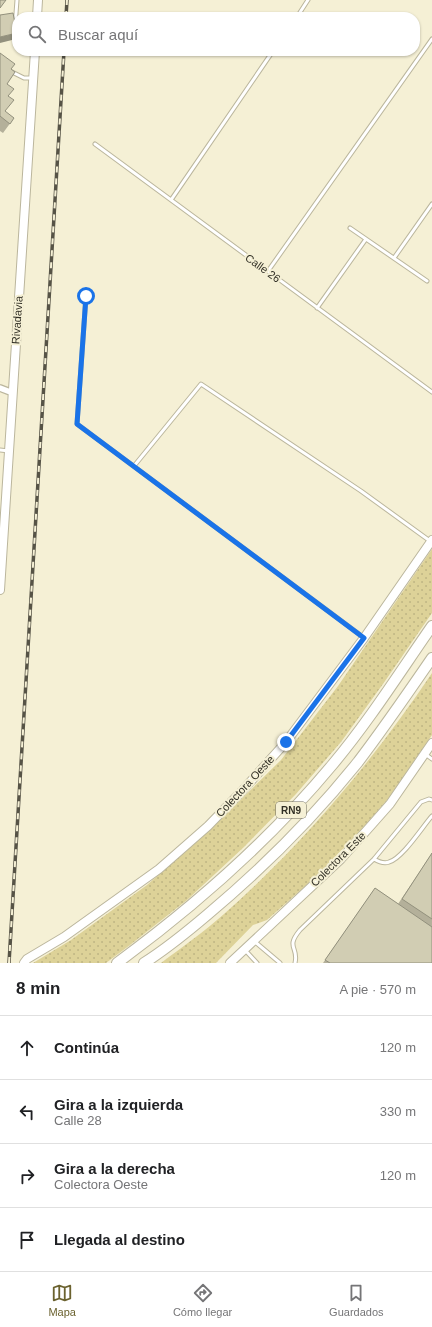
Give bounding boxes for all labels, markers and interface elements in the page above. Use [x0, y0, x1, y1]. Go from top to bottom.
search box [12, 12, 420, 56]
icon: search [26, 23, 48, 45]
text: Buscar aquí [58, 26, 138, 43]
street label: Calle 26 [243, 251, 283, 285]
route start [77, 287, 95, 305]
street label: Rivadavia [9, 295, 25, 345]
route end [277, 733, 295, 751]
street label: Colectora Oeste [214, 753, 276, 819]
road number: RN9 [276, 802, 306, 818]
street label: Colectora Este [308, 829, 368, 889]
text: 8 min [16, 979, 60, 998]
text: A pie · 570 m [339, 982, 416, 997]
icon: ahead [16, 1037, 38, 1059]
text: Continúa [54, 1039, 119, 1056]
text: 120 m [380, 1040, 416, 1055]
text: Gira a la izquierda [54, 1096, 183, 1113]
icon: left [16, 1101, 38, 1123]
text: 330 m [380, 1104, 416, 1119]
text: Calle 28 [54, 1113, 102, 1128]
text: Gira a la derecha [54, 1160, 175, 1177]
icon: right [16, 1165, 38, 1187]
text: 120 m [380, 1168, 416, 1183]
text: Colectora Oeste [54, 1177, 148, 1192]
icon: arrive [16, 1229, 38, 1251]
text: Llegada al destino [54, 1231, 185, 1248]
tab: Mapa [48, 1282, 76, 1318]
tab: Cómo llegar [173, 1282, 232, 1318]
tab: Guardados [329, 1282, 384, 1318]

